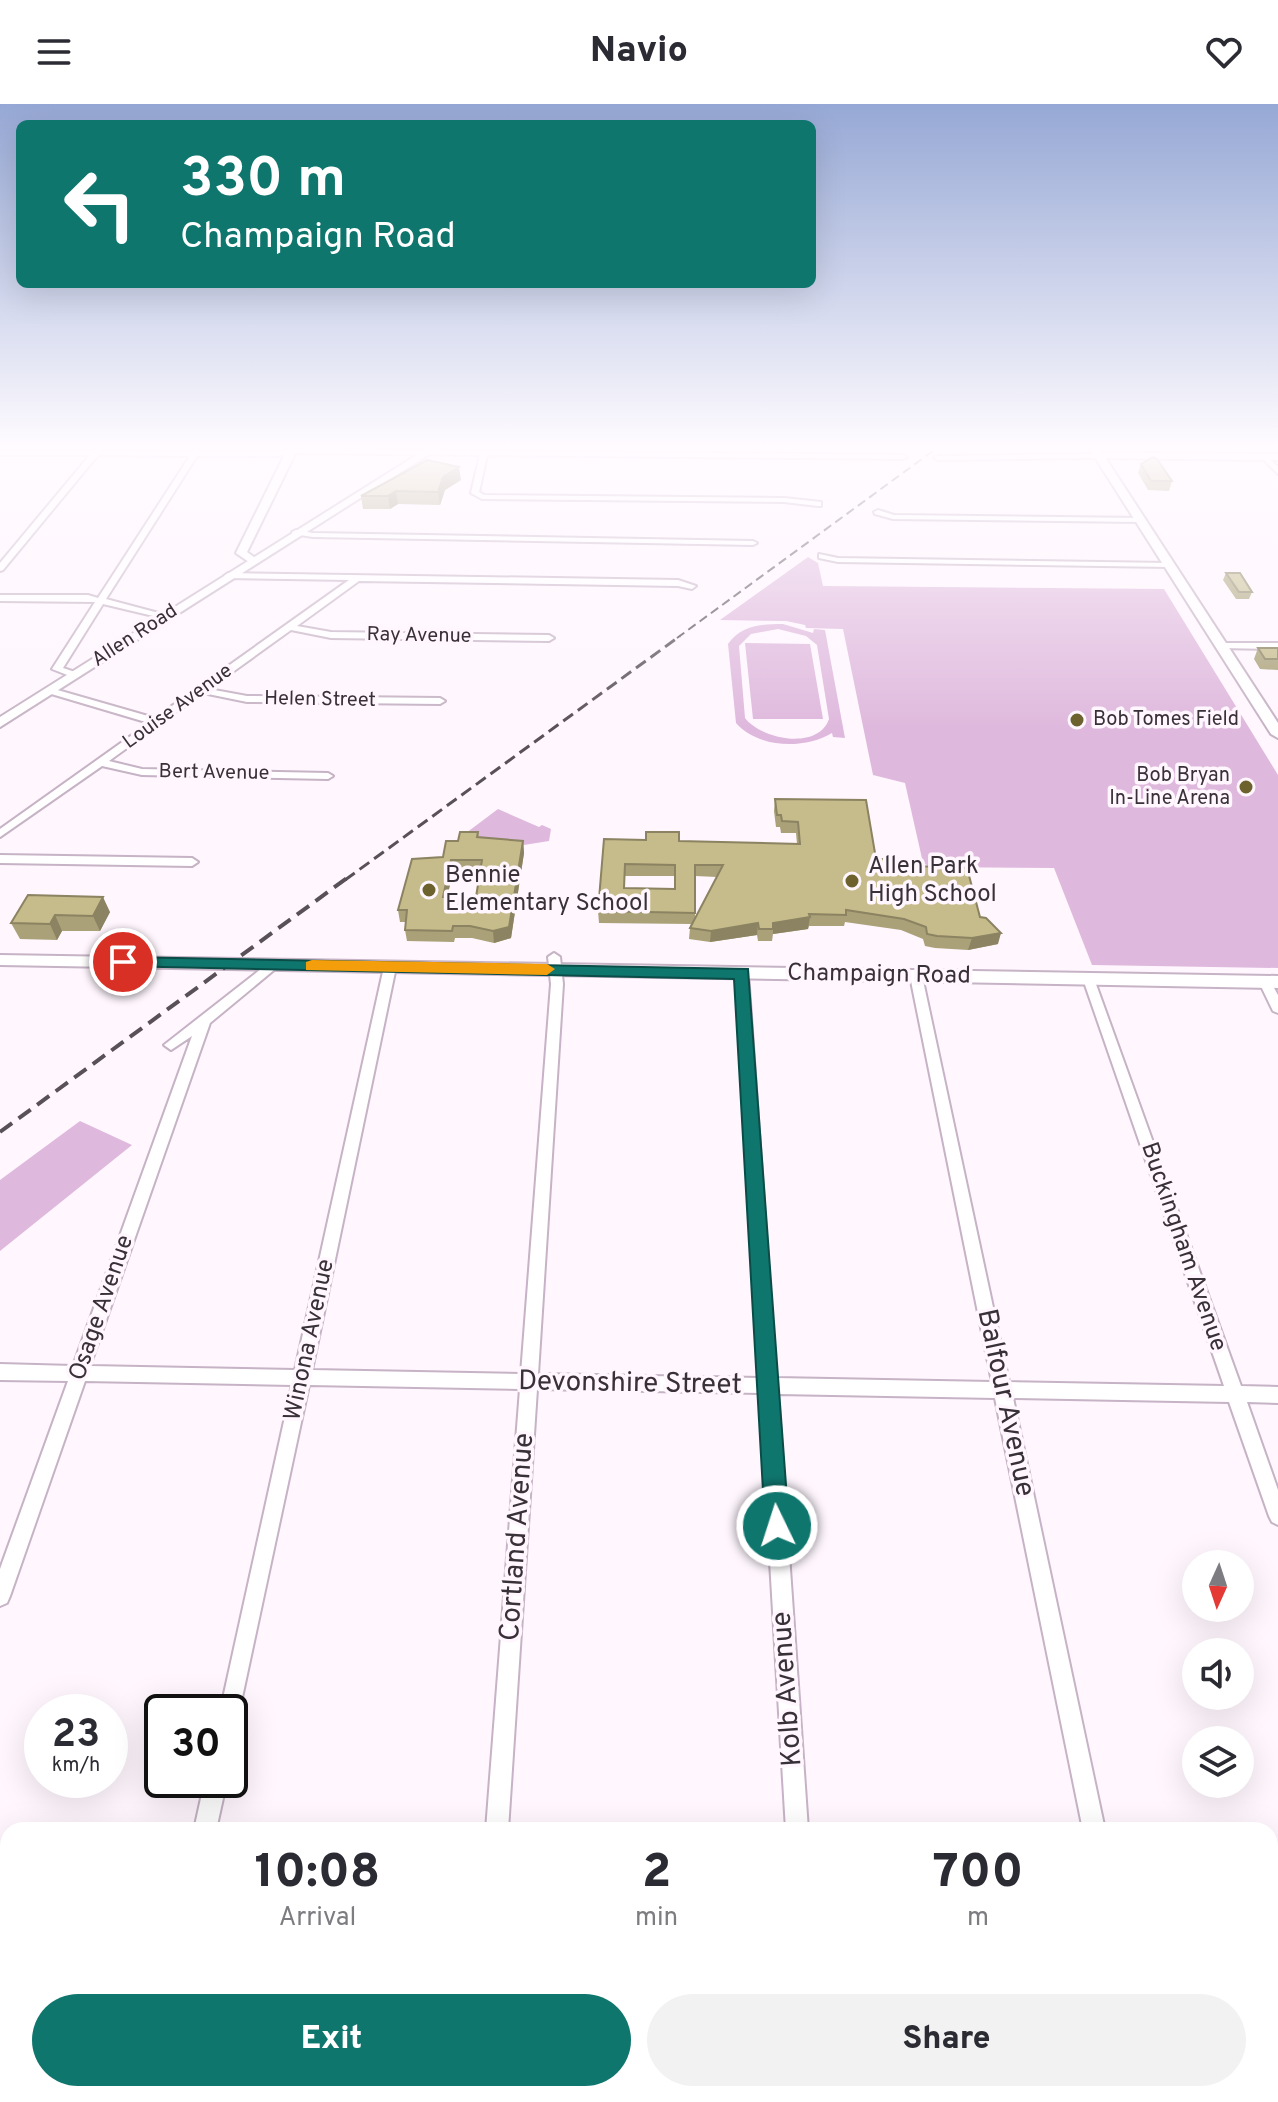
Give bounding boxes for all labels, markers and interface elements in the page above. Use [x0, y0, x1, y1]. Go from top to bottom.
text: Navio [590, 29, 688, 75]
icon: menu [32, 30, 76, 74]
icon: heart [1202, 30, 1246, 74]
text: 330 m [180, 146, 346, 216]
icon: left [48, 152, 152, 256]
text: Champaign Road [180, 215, 456, 261]
street label: Allen Road [87, 599, 183, 673]
street label: Ray Avenue [366, 622, 472, 650]
street label: Louise Avenue [118, 658, 238, 756]
street label: Helen Street [264, 686, 376, 714]
place label: Bob Tomes Field [1093, 707, 1239, 733]
marker: Bob Tomes Field [1068, 711, 1086, 729]
street label: Bert Avenue [158, 759, 270, 787]
place label: Bob Bryan In-Line Arena [1109, 763, 1230, 812]
marker: Bob Bryan In-Line Arena [1237, 778, 1255, 796]
place label: Allen Park High School [868, 852, 997, 910]
place label: Bennie Elementary School [445, 861, 649, 919]
marker: Allen Park High School [843, 872, 861, 890]
marker: Bennie Elementary School [420, 881, 438, 899]
pin [89, 928, 157, 996]
icon: arrive [101, 940, 145, 984]
street label: Champaign Road [787, 958, 971, 992]
street label: Buckingham Avenue [1133, 1139, 1233, 1355]
street label: Osage Avenue [63, 1231, 141, 1385]
street label: Winona Avenue [278, 1256, 342, 1424]
street label: Balfour Avenue [968, 1306, 1042, 1500]
street label: Devonshire Street [518, 1364, 742, 1404]
street label: Cortland Avenue [493, 1432, 543, 1642]
position arrow [735, 1484, 819, 1568]
north arrow [1182, 1550, 1254, 1622]
map controls [1182, 1550, 1254, 1798]
street label: Kolb Avenue [765, 1610, 811, 1768]
button: sound [1182, 1638, 1254, 1710]
speed limit sign: 30 [144, 1694, 248, 1798]
text: 23 [52, 1711, 100, 1761]
button: layers [1182, 1726, 1254, 1798]
text: km/h [52, 1753, 100, 1779]
text: 10:08 [255, 1844, 380, 1904]
text: 2 [642, 1844, 671, 1904]
text: 700 [933, 1844, 1023, 1904]
text: Arrival [279, 1902, 356, 1935]
text: min [635, 1902, 678, 1935]
text: m [967, 1902, 989, 1935]
button: Exit [32, 1994, 631, 2086]
button: Share [647, 1994, 1246, 2086]

